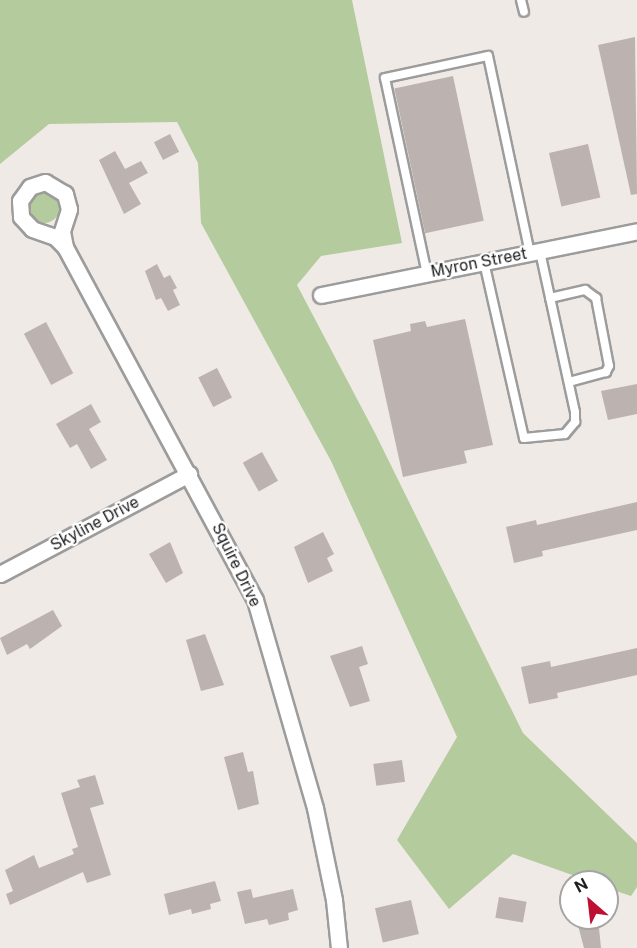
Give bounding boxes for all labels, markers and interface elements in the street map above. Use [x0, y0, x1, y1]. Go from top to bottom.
street label: Myron Street [429, 244, 529, 282]
street label: Skyline Drive [47, 493, 143, 555]
street label: Squire Drive [207, 520, 265, 610]
north arrow [559, 870, 619, 930]
text: N [571, 874, 591, 897]

